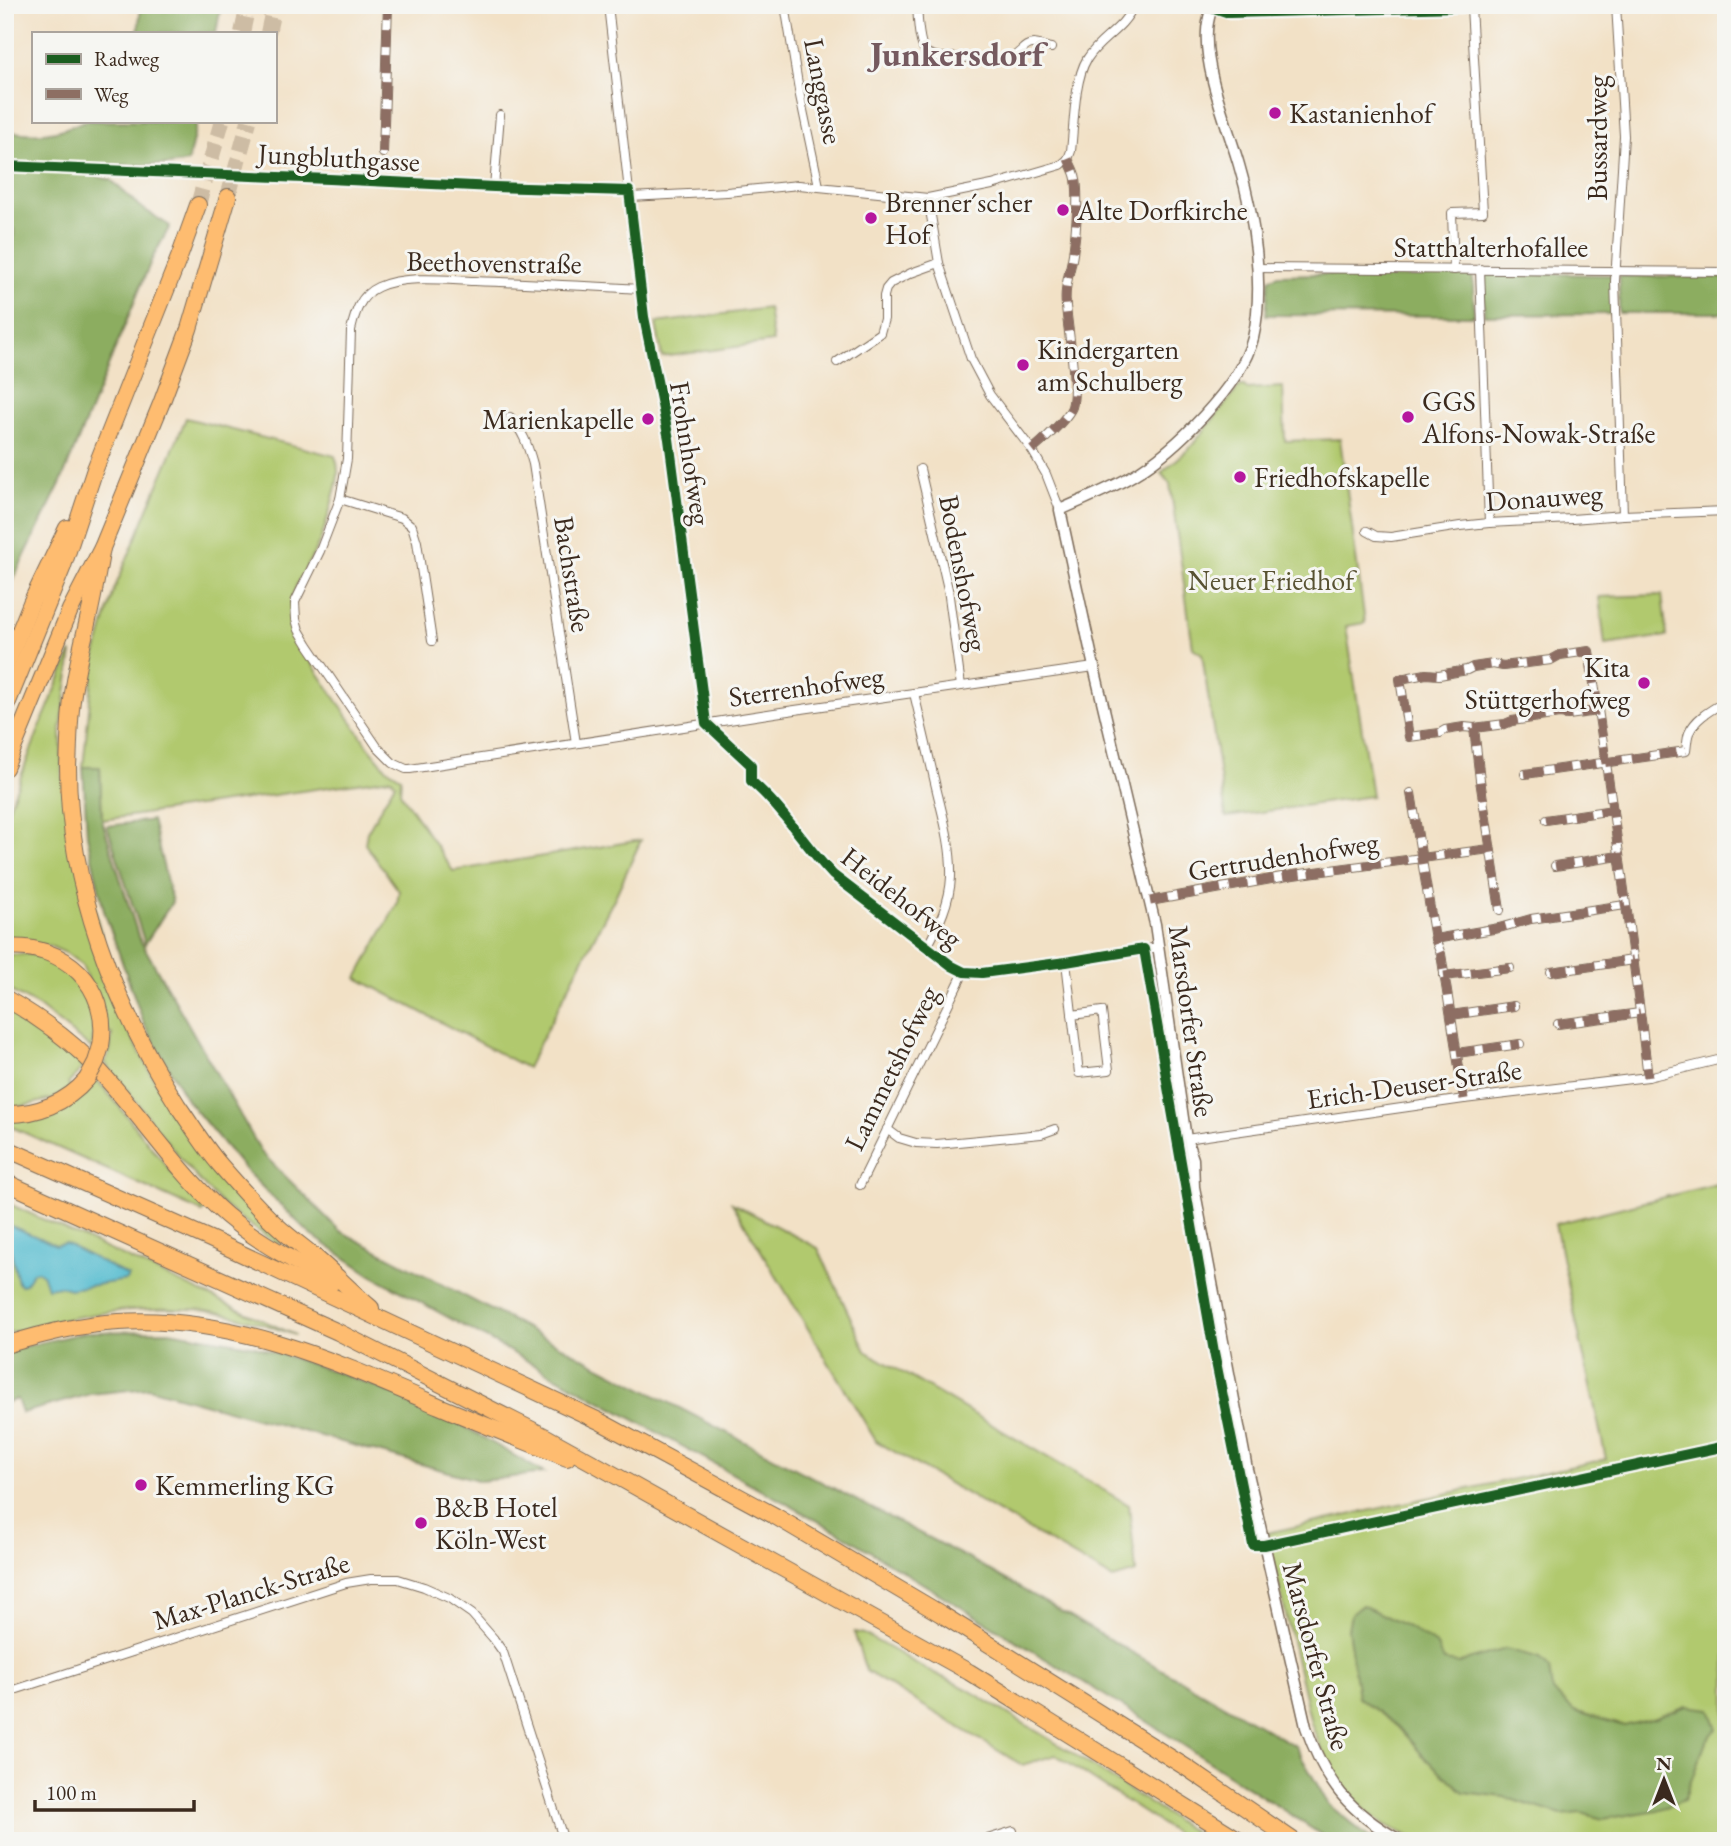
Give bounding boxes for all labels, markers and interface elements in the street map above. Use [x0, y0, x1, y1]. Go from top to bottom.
district label: Junkersdorf [867, 31, 1049, 76]
legend [32, 32, 276, 122]
street label: Langgasse [796, 35, 852, 147]
text: Radweg [94, 45, 160, 72]
street label: Bussardweg [1579, 74, 1615, 201]
text: Weg [94, 81, 129, 108]
place label: Kastanienhof [1289, 95, 1436, 131]
marker: Kastanienhof [1267, 105, 1283, 121]
street label: Jungbluthgasse [255, 135, 421, 179]
place label: Brenner´scher Hof [885, 184, 1033, 252]
place label: Alte Dorfkirche [1076, 192, 1248, 228]
marker: Alte Dorfkirche [1055, 202, 1071, 218]
marker: Brenner´scher Hof [863, 210, 879, 226]
street label: Statthalterhofallee [1394, 229, 1588, 265]
street label: Beethovenstraße [406, 242, 582, 282]
place label: Kindergarten am Schulberg [1037, 331, 1184, 399]
marker: Kindergarten am Schulberg [1015, 357, 1031, 373]
street label: Frohnhofweg [662, 379, 720, 528]
place label: GGS Alfons-Nowak-Straße [1421, 383, 1655, 451]
place label: Marienkapelle [482, 401, 634, 437]
marker: GGS Alfons-Nowak-Straße [1400, 409, 1416, 425]
marker: Marienkapelle [640, 411, 656, 427]
place label: Friedhofskapelle [1254, 459, 1430, 495]
marker: Friedhofskapelle [1232, 469, 1248, 485]
street label: Donauweg [1484, 475, 1605, 519]
street label: Bodenshofweg [931, 492, 997, 655]
street label: Bachstraße [546, 513, 600, 635]
park label: Neuer Friedhof [1188, 562, 1357, 598]
place label: Kita Stüttgerhofweg [1465, 649, 1631, 717]
street label: Sterrenhofweg [726, 657, 887, 715]
marker: Kita Stüttgerhofweg [1636, 675, 1652, 691]
street label: Gertrudenhofweg [1185, 823, 1382, 889]
street label: Heidehofweg [834, 838, 971, 956]
street label: Marsdorfer Straße [1161, 923, 1223, 1119]
street label: Lammetshofweg [836, 979, 947, 1156]
street label: Erich-Deuser-Straße [1304, 1051, 1524, 1117]
place label: Kemmerling KG [155, 1467, 334, 1503]
marker: Kemmerling KG [133, 1477, 149, 1493]
place label: B&B Hotel Köln-West [435, 1489, 558, 1557]
marker: B&B Hotel Köln-West [413, 1515, 429, 1531]
street label: Max-Planck-Straße [149, 1544, 354, 1638]
street label: Marsdorfer Straße [1275, 1558, 1359, 1754]
north arrow [1630, 1744, 1700, 1814]
text: N [1656, 1751, 1672, 1776]
scale bar [35, 1769, 194, 1813]
text: 100 m [46, 1779, 97, 1806]

